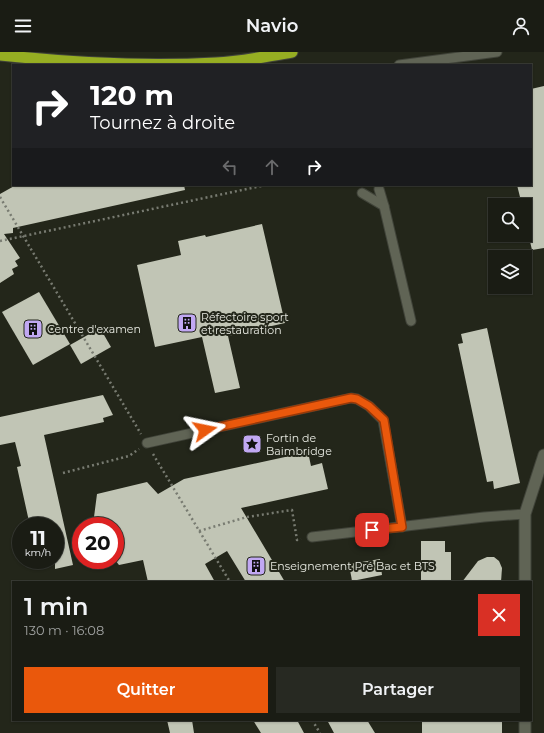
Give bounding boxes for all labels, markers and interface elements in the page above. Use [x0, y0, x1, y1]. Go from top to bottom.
icon: menu [12, 15, 34, 37]
text: Navio [246, 15, 298, 37]
icon: person [510, 15, 532, 37]
text: 120 m [90, 78, 174, 112]
icon: right [24, 80, 76, 132]
text: Tournez à droite [90, 112, 235, 134]
icon: left [219, 156, 241, 178]
icon: ahead [261, 156, 283, 178]
icon: right [303, 156, 325, 178]
map controls [488, 198, 532, 294]
button: search [488, 198, 532, 242]
button: layers [488, 250, 532, 294]
place label: Réfectoire sport et restauration [201, 310, 289, 337]
building icon: Réfectoire sport et restauration [176, 312, 198, 334]
building icon: Centre d'examen [22, 318, 44, 340]
place label: Centre d'examen [47, 322, 141, 336]
position arrow [184, 409, 226, 451]
place label: Fortin de Baimbridge [266, 431, 332, 458]
place icon: Fortin de Baimbridge [241, 433, 263, 455]
pin [355, 513, 389, 547]
speed limit sign: 20 [72, 517, 124, 569]
icon: arrive [361, 519, 383, 541]
text: 11 [30, 526, 46, 550]
text: km/h [25, 546, 51, 559]
building icon: Enseignement Pré Bac et BTS [245, 555, 267, 577]
place label: Enseignement Pré Bac et BTS [270, 559, 435, 573]
text: 1 min [24, 592, 88, 621]
button: close [478, 594, 520, 636]
text: 130 m · 16:08 [24, 622, 104, 638]
button: Quitter [24, 667, 268, 713]
button: Partager [276, 667, 520, 713]

